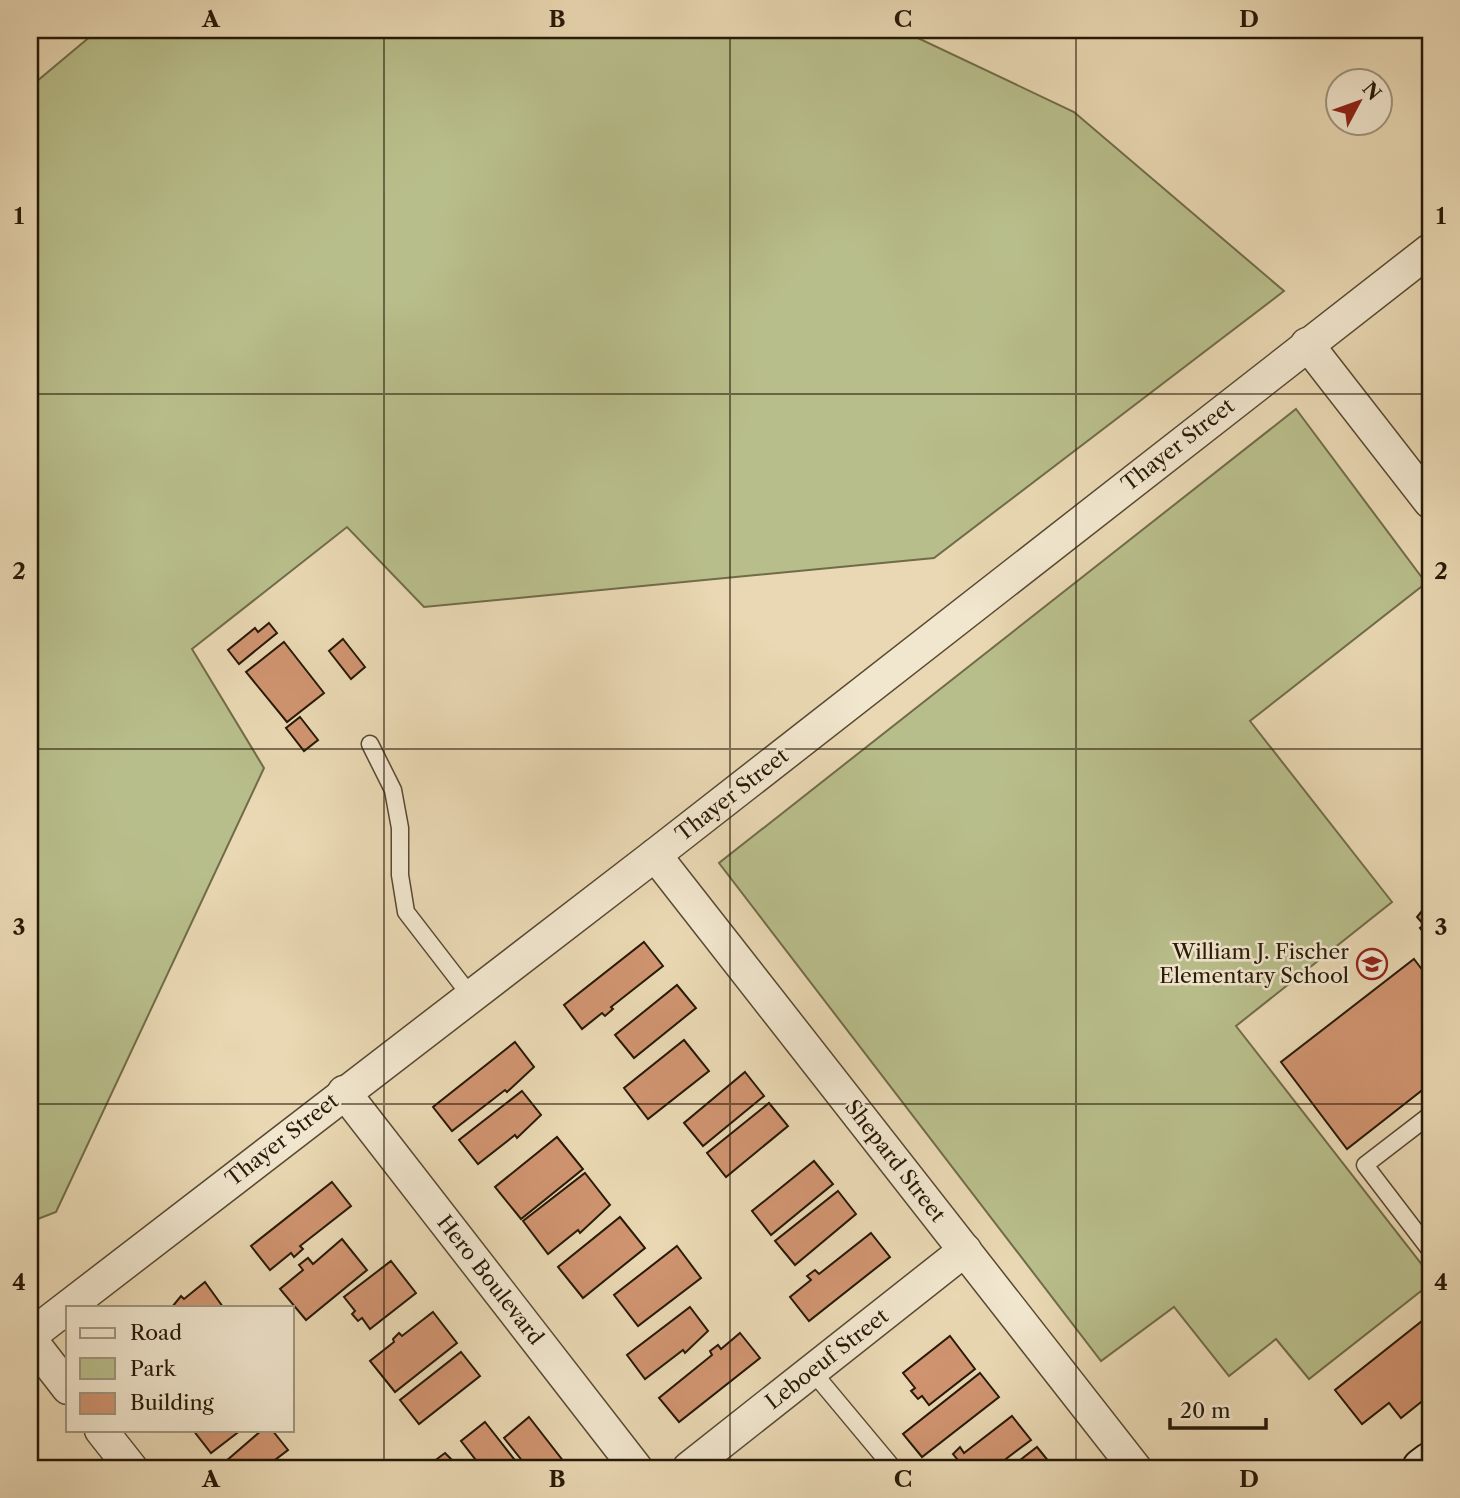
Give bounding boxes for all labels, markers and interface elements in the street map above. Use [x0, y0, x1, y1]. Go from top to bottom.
text: A [201, 5, 221, 33]
text: B [548, 5, 566, 33]
text: C [894, 5, 912, 33]
text: D [1239, 5, 1259, 33]
north arrow [1324, 66, 1394, 136]
text: N [1357, 77, 1386, 105]
text: 1 [14, 202, 25, 230]
text: 1 [1436, 202, 1447, 230]
street label: Thayer Street [1116, 393, 1239, 496]
text: 2 [12, 557, 26, 585]
text: 2 [1434, 557, 1448, 585]
street label: Thayer Street [670, 743, 793, 846]
text: 3 [13, 913, 26, 941]
text: 3 [1435, 913, 1448, 941]
place label: William J. Fischer Elementary School [1159, 939, 1349, 988]
school or university icon: William J. Fischer Elementary School [1355, 947, 1389, 981]
street label: Thayer Street [220, 1088, 343, 1191]
street label: Shepard Street [840, 1095, 951, 1227]
street label: Hero Boulevard [432, 1210, 549, 1350]
text: 4 [12, 1268, 26, 1296]
text: 4 [1434, 1268, 1448, 1296]
street label: Leboeuf Street [761, 1303, 893, 1414]
legend [66, 1306, 294, 1432]
text: Road [130, 1320, 182, 1345]
text: Park [130, 1356, 176, 1381]
scale bar [1170, 1386, 1266, 1430]
text: Building [130, 1390, 215, 1415]
text: 20 m [1180, 1398, 1231, 1423]
text: A [201, 1465, 221, 1493]
text: B [548, 1465, 566, 1493]
text: C [894, 1465, 912, 1493]
text: D [1239, 1465, 1259, 1493]

